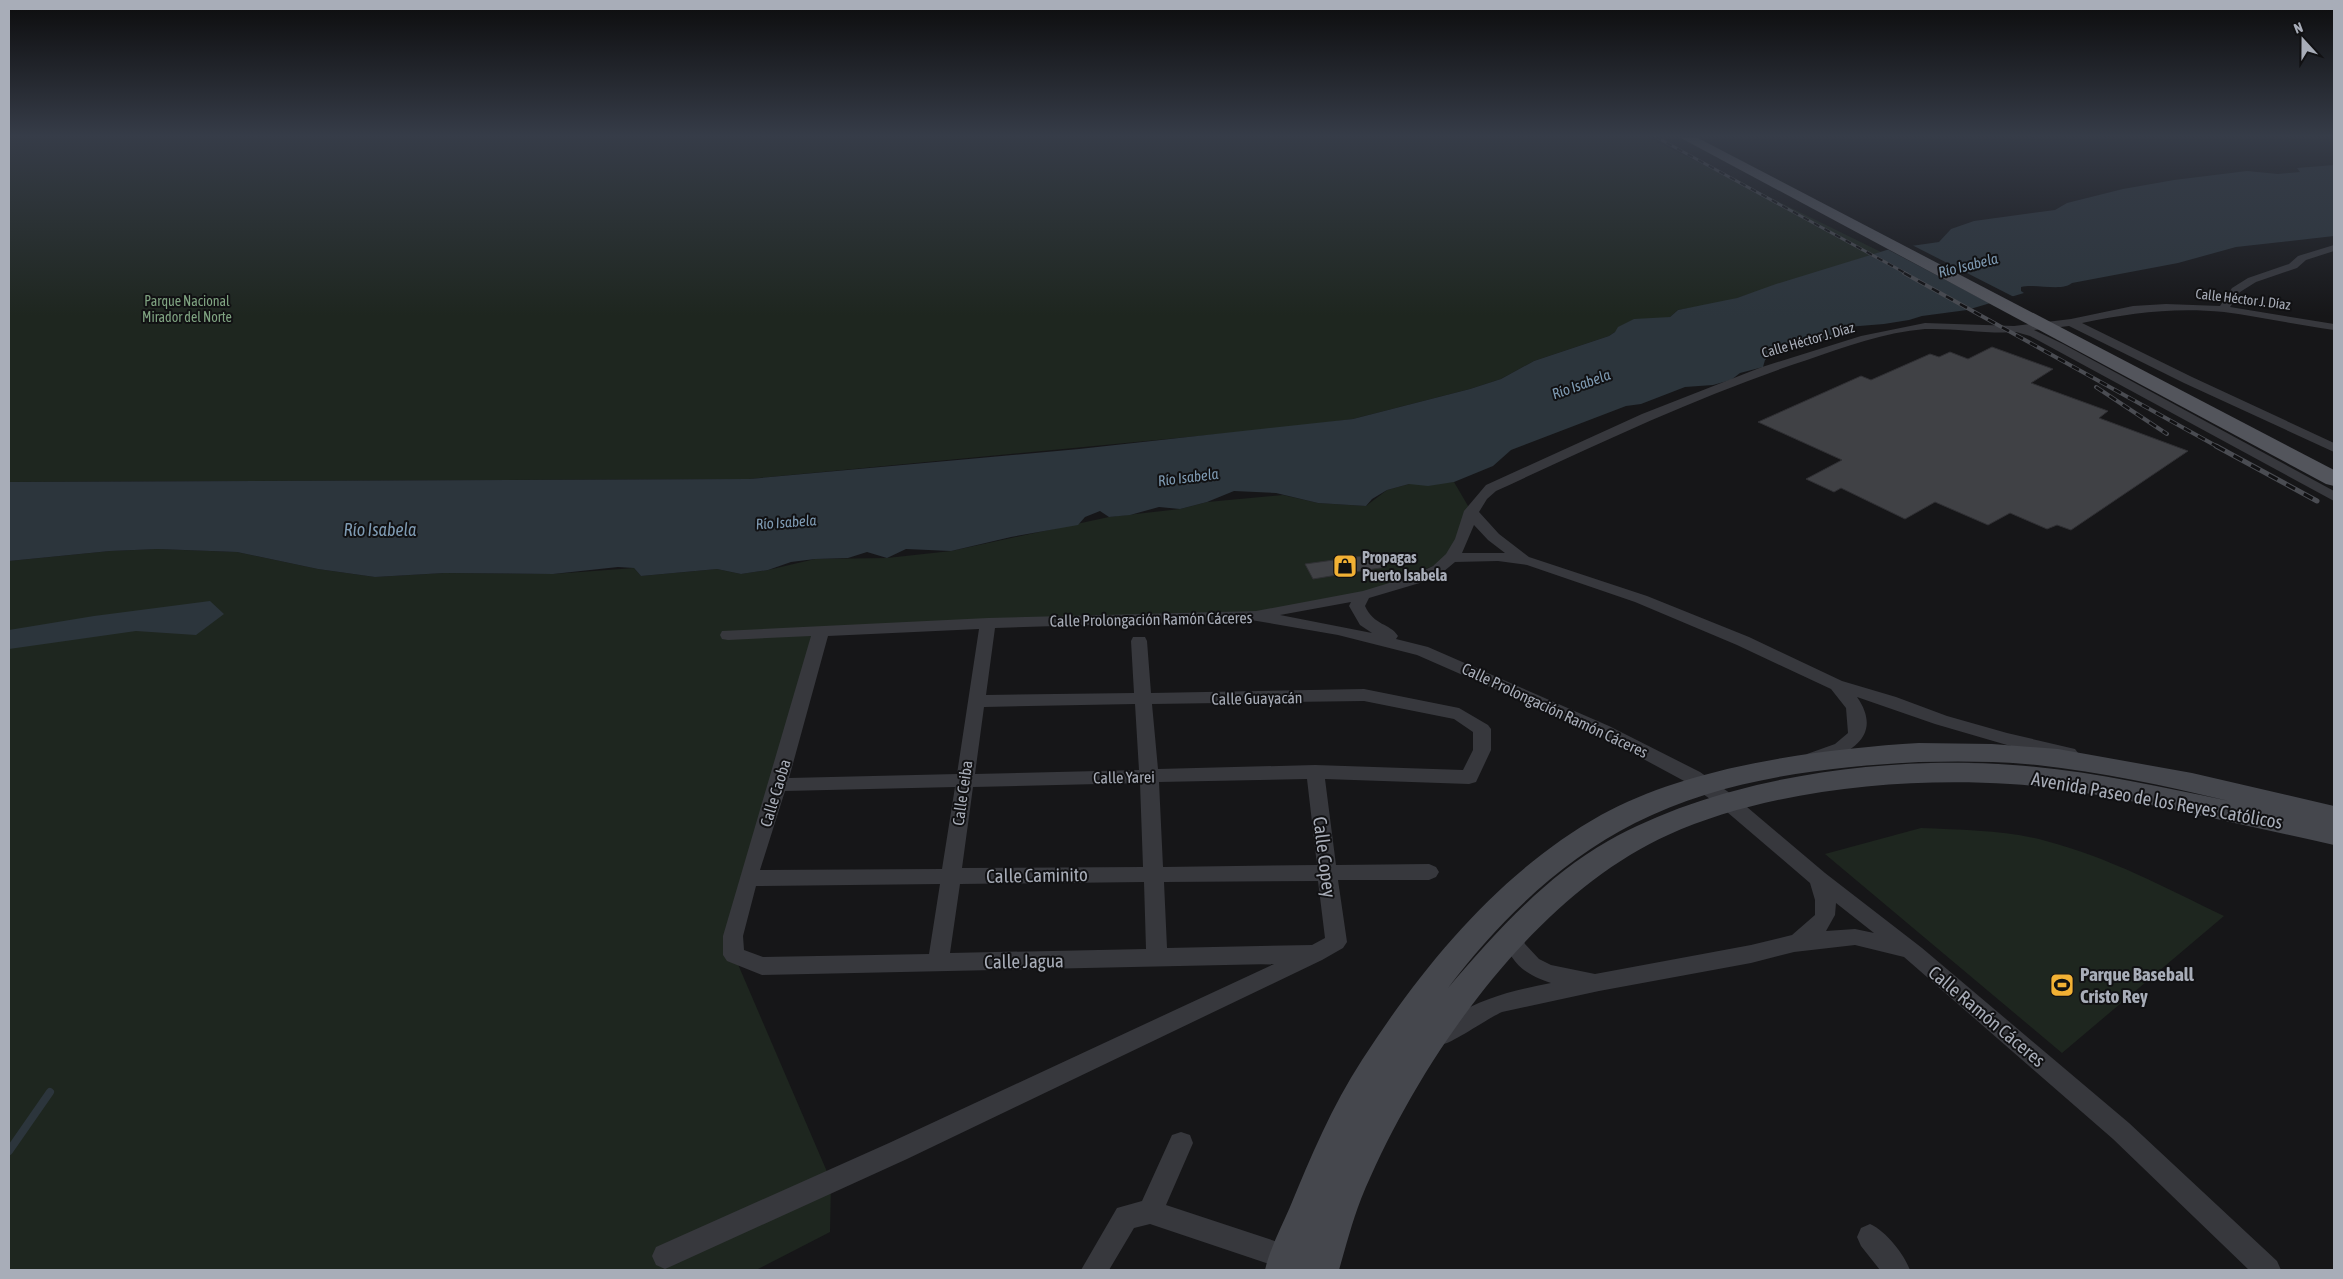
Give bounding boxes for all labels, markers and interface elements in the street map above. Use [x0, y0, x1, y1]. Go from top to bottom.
north arrow [2278, 15, 2328, 65]
text: N [2292, 19, 2305, 37]
water label: Río Isabela [1936, 249, 2000, 281]
street label: Calle Héctor J. Díaz [2195, 285, 2291, 313]
park label: Parque Nacional Mirador del Norte [142, 293, 232, 325]
street label: Calle Héctor J. Díaz [1760, 319, 1856, 361]
water label: Río Isabela [1550, 366, 1612, 402]
water label: Río Isabela [1157, 465, 1219, 489]
water label: Río Isabela [755, 511, 817, 533]
water label: Río Isabela [344, 519, 417, 540]
place label: Propagas Puerto Isabela [1362, 548, 1447, 584]
shop icon: Propagas Puerto Isabela [1332, 553, 1358, 579]
street label: Calle Prolongación Ramón Cáceres [1049, 608, 1253, 631]
street label: Calle Prolongación Ramón Cáceres [1459, 659, 1651, 762]
street label: Calle Guayacán [1211, 688, 1303, 709]
street label: Calle Caoba [756, 757, 794, 829]
street label: Calle Ceiba [949, 759, 975, 827]
street label: Calle Yarei [1093, 767, 1155, 787]
street label: Avenida Paseo de los Reyes Católicos [2030, 767, 2285, 833]
street label: Calle Copey [1309, 815, 1341, 899]
street label: Calle Caminito [986, 863, 1088, 887]
street label: Calle Jagua [984, 949, 1064, 973]
street label: Calle Ramón Cáceres [1924, 961, 2050, 1071]
place label: Parque Baseball Cristo Rey [2080, 963, 2195, 1007]
sports icon: Parque Baseball Cristo Rey [2049, 972, 2075, 998]

